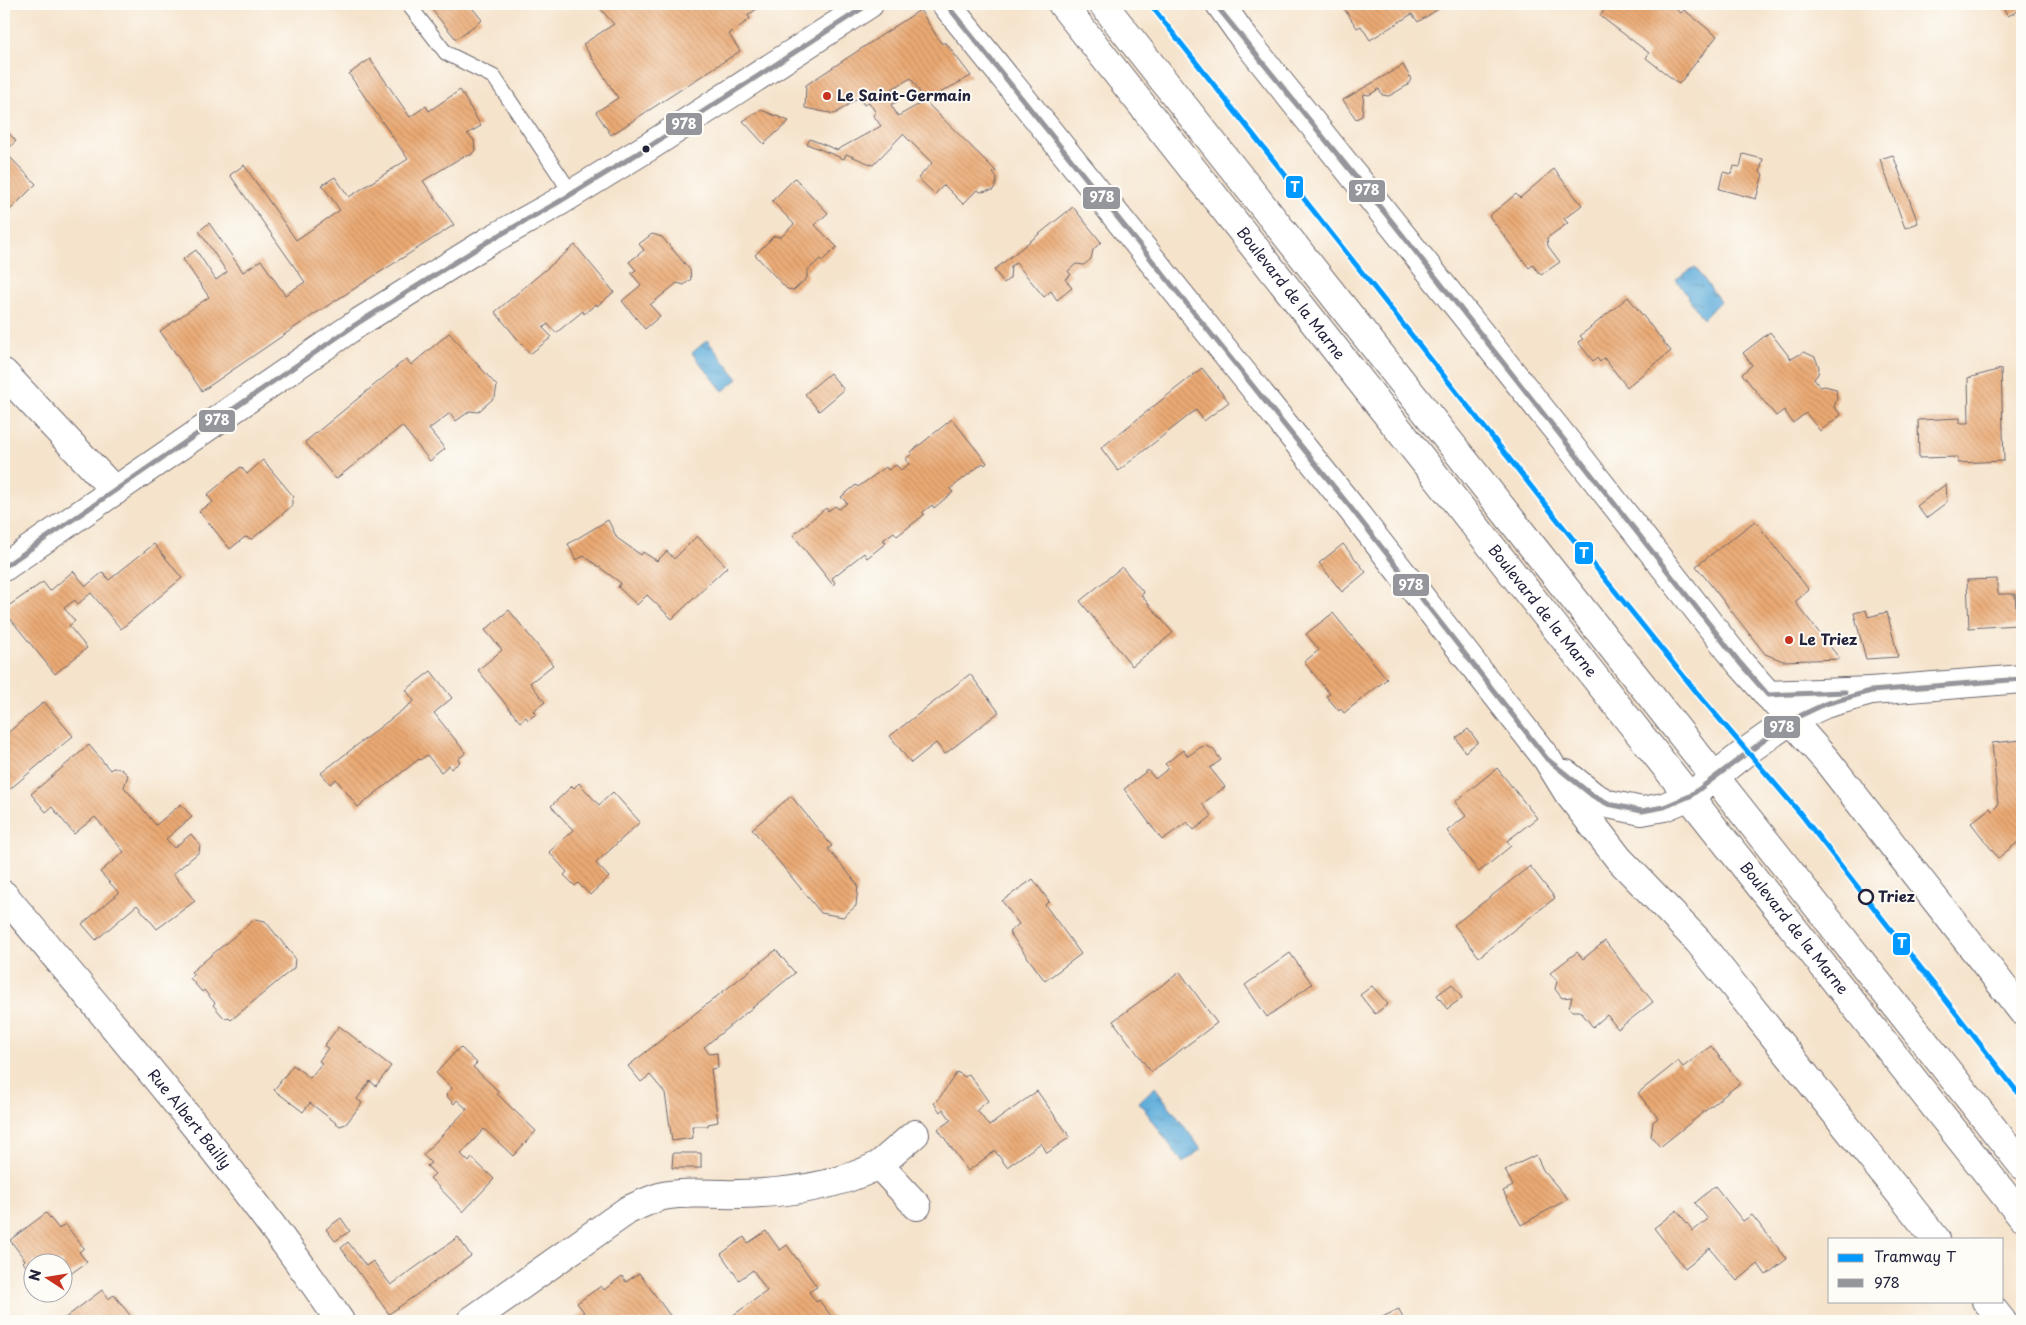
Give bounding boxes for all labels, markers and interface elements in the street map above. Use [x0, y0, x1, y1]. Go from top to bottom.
place label: Le Saint-Germain [837, 83, 971, 106]
marker: Le Saint-Germain [821, 90, 833, 102]
line badge: 978 [665, 112, 703, 136]
text: 978 [672, 113, 697, 134]
unlabelled marker [641, 144, 651, 154]
line badge: T [1285, 175, 1304, 199]
text: T [1290, 176, 1300, 197]
line badge: 978 [1348, 179, 1386, 203]
text: 978 [1355, 179, 1380, 200]
line badge: 978 [1082, 186, 1121, 210]
text: 978 [1090, 186, 1115, 207]
street label: Boulevard de la Marne [1232, 221, 1352, 364]
line badge: 978 [198, 409, 236, 433]
text: 978 [205, 409, 230, 430]
street label: Boulevard de la Marne [1484, 539, 1603, 681]
line badge: T [1574, 541, 1594, 565]
text: T [1579, 542, 1589, 563]
line badge: 978 [1392, 573, 1430, 597]
text: 978 [1399, 574, 1424, 595]
place label: Le Triez [1799, 627, 1858, 650]
marker: Le Triez [1783, 634, 1795, 646]
line badge: 978 [1763, 715, 1801, 739]
text: 978 [1770, 716, 1795, 737]
street label: Boulevard de la Marne [1735, 856, 1855, 999]
place label: Triez [1878, 884, 1915, 907]
marker: Triez [1858, 889, 1874, 905]
line badge: T [1892, 932, 1911, 956]
text: T [1897, 932, 1907, 953]
street label: Rue Albert Bailly [143, 1063, 238, 1173]
legend [1828, 1238, 2004, 1302]
text: Tramway T [1874, 1244, 1957, 1267]
north arrow [22, 1252, 72, 1302]
text: N [23, 1268, 46, 1283]
text: 978 [1874, 1270, 1900, 1293]

